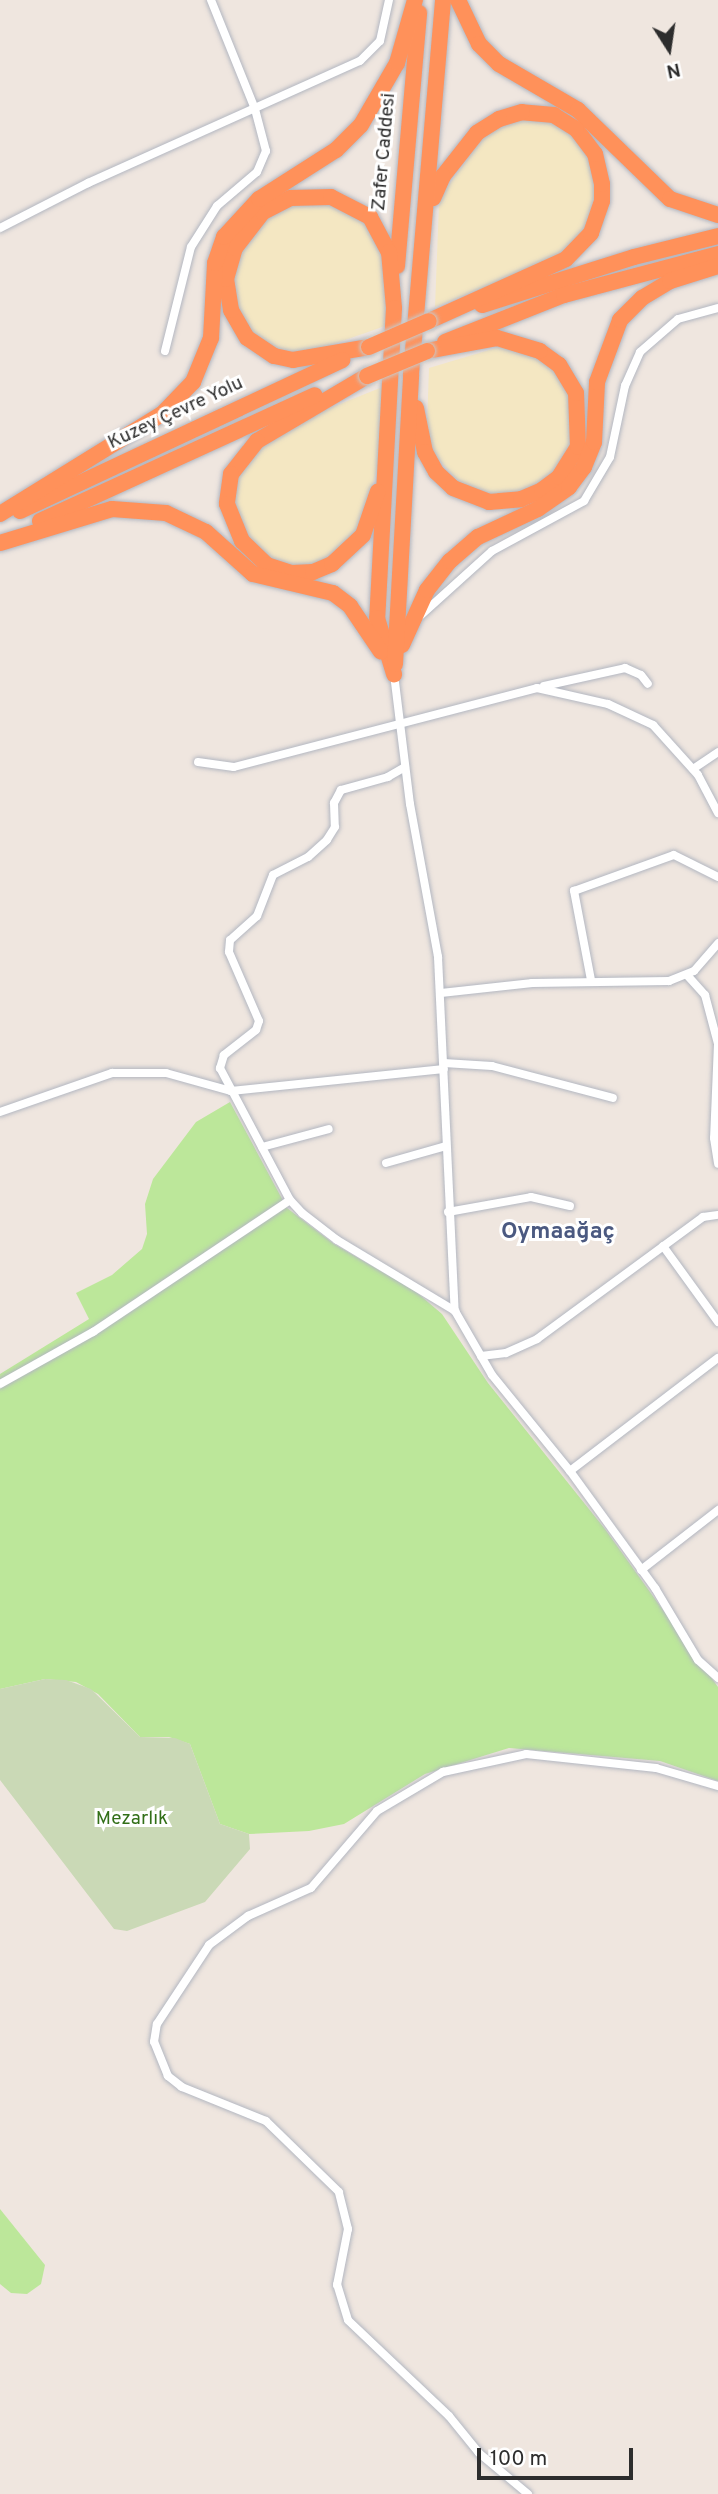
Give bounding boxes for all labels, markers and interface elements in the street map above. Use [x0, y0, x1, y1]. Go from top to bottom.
north arrow [634, 14, 704, 84]
text: N [664, 56, 683, 83]
street label: Zafer Caddesi [368, 92, 402, 212]
street label: Kuzey Çevre Yolu [104, 373, 248, 455]
district label: Oymaağaç [501, 1219, 615, 1247]
park label: Mezarlık [96, 1809, 168, 1831]
scale bar [480, 2434, 636, 2478]
text: 100 m [490, 2446, 547, 2473]

